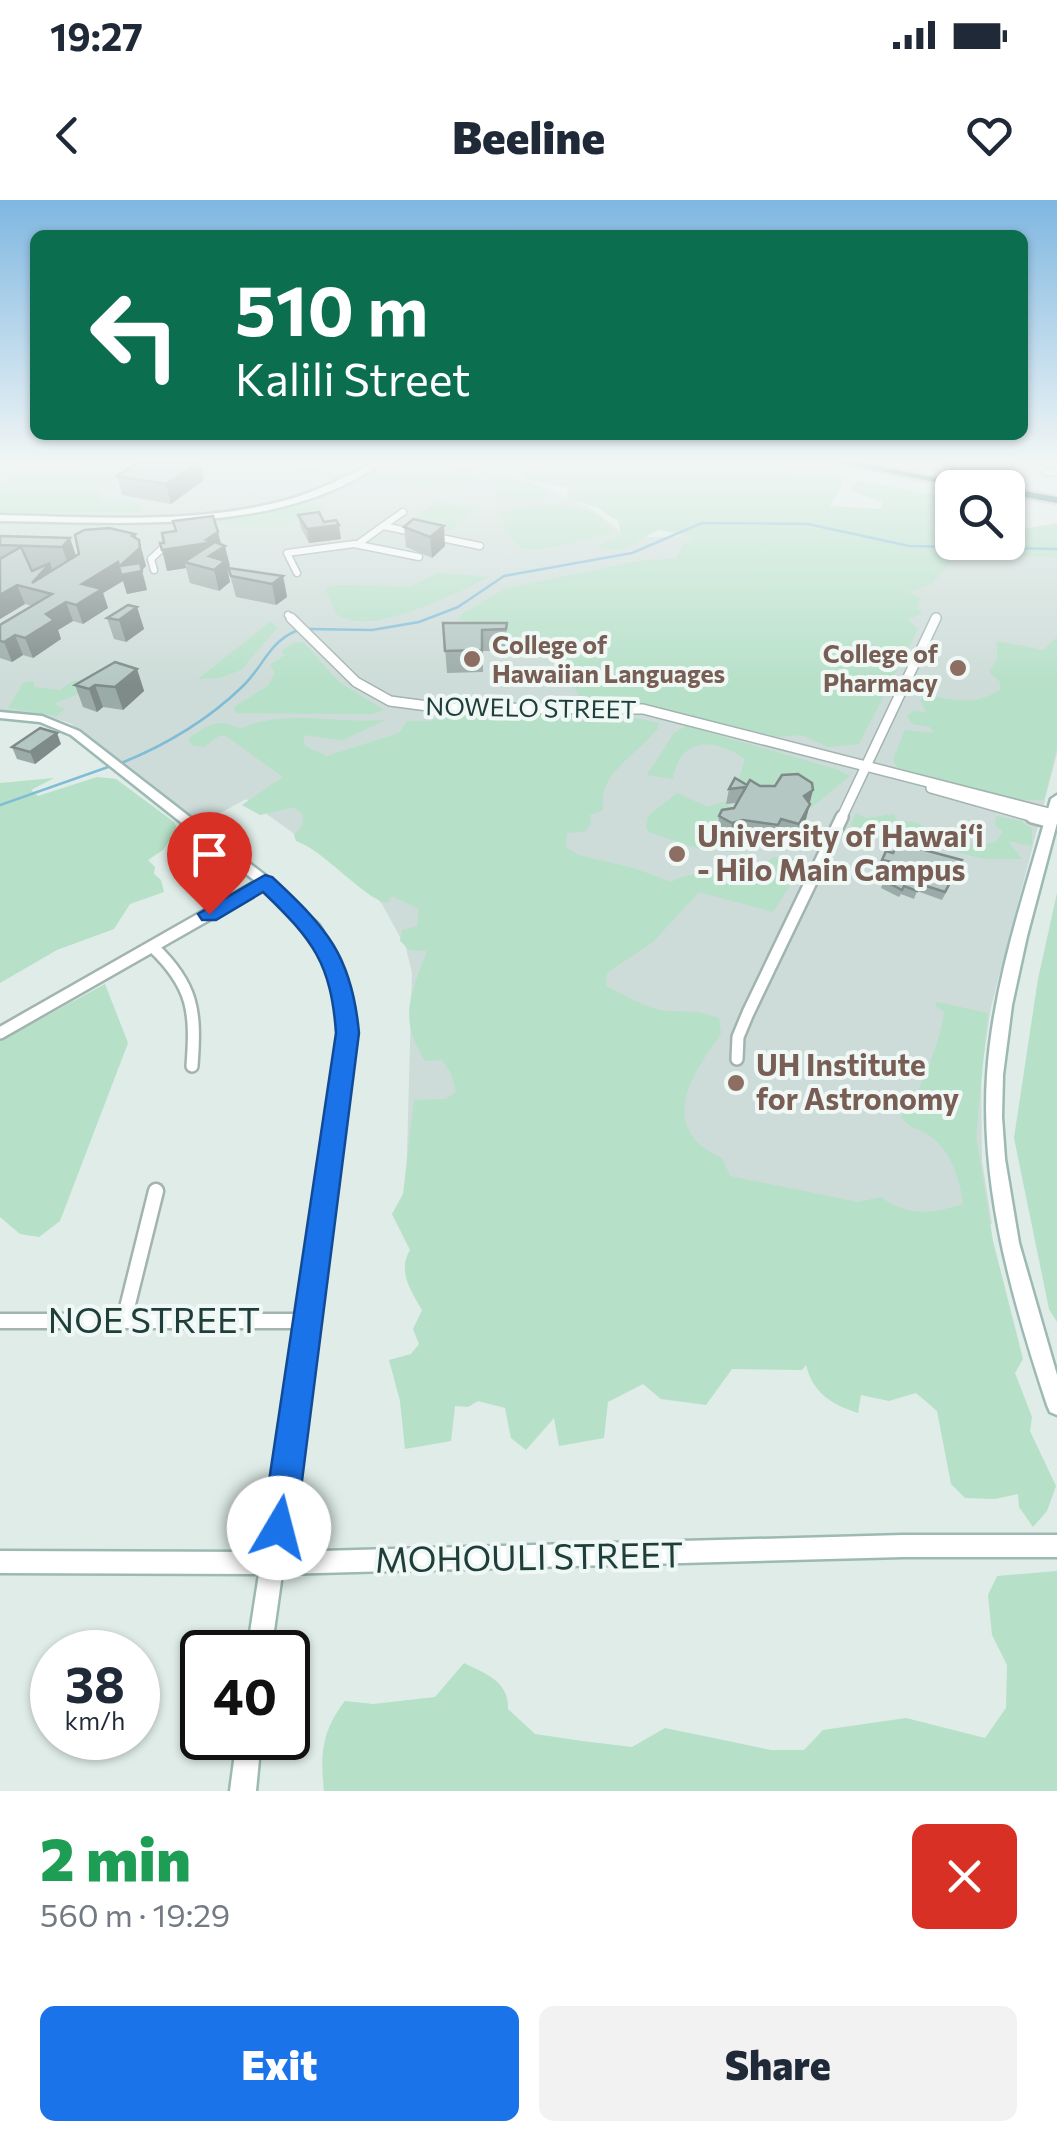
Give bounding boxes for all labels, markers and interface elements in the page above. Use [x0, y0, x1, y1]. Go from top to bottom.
text: 19:27 [50, 12, 143, 59]
icon: back [40, 108, 95, 163]
text: Beeline [452, 108, 605, 163]
icon: heart [962, 108, 1017, 163]
text: 510 m [235, 265, 428, 350]
icon: left [70, 270, 200, 400]
text: Kalili Street [235, 350, 471, 405]
map controls [935, 470, 1025, 560]
button: search [935, 470, 1025, 560]
place label: College of Hawaiian Languages [492, 629, 725, 688]
place label: College of Pharmacy [823, 638, 939, 697]
marker: College of Hawaiian Languages [461, 648, 483, 670]
marker: College of Pharmacy [947, 657, 969, 679]
street label: NOWELO STREET [425, 690, 637, 724]
pin [167, 812, 252, 915]
place label: University of Hawaiʻi - Hilo Main Campus [697, 816, 984, 887]
icon: arrive [182, 827, 237, 882]
marker: University of Hawaiʻi - Hilo Main Campus [666, 843, 688, 865]
place label: UH Institute for Astronomy [756, 1045, 960, 1116]
marker: UH Institute for Astronomy [725, 1072, 747, 1094]
street label: NOE STREET [48, 1297, 260, 1340]
position arrow [227, 1476, 331, 1580]
street label: MOHOULI STREET [374, 1531, 683, 1580]
speed limit sign: 40 [180, 1630, 310, 1760]
text: 38 [65, 1652, 125, 1713]
text: km/h [65, 1705, 125, 1735]
text: 2 min [40, 1820, 191, 1893]
button: close [912, 1824, 1017, 1929]
text: 560 m · 19:29 [40, 1894, 230, 1934]
button: Exit [40, 2006, 519, 2121]
button: Share [539, 2006, 1017, 2121]

